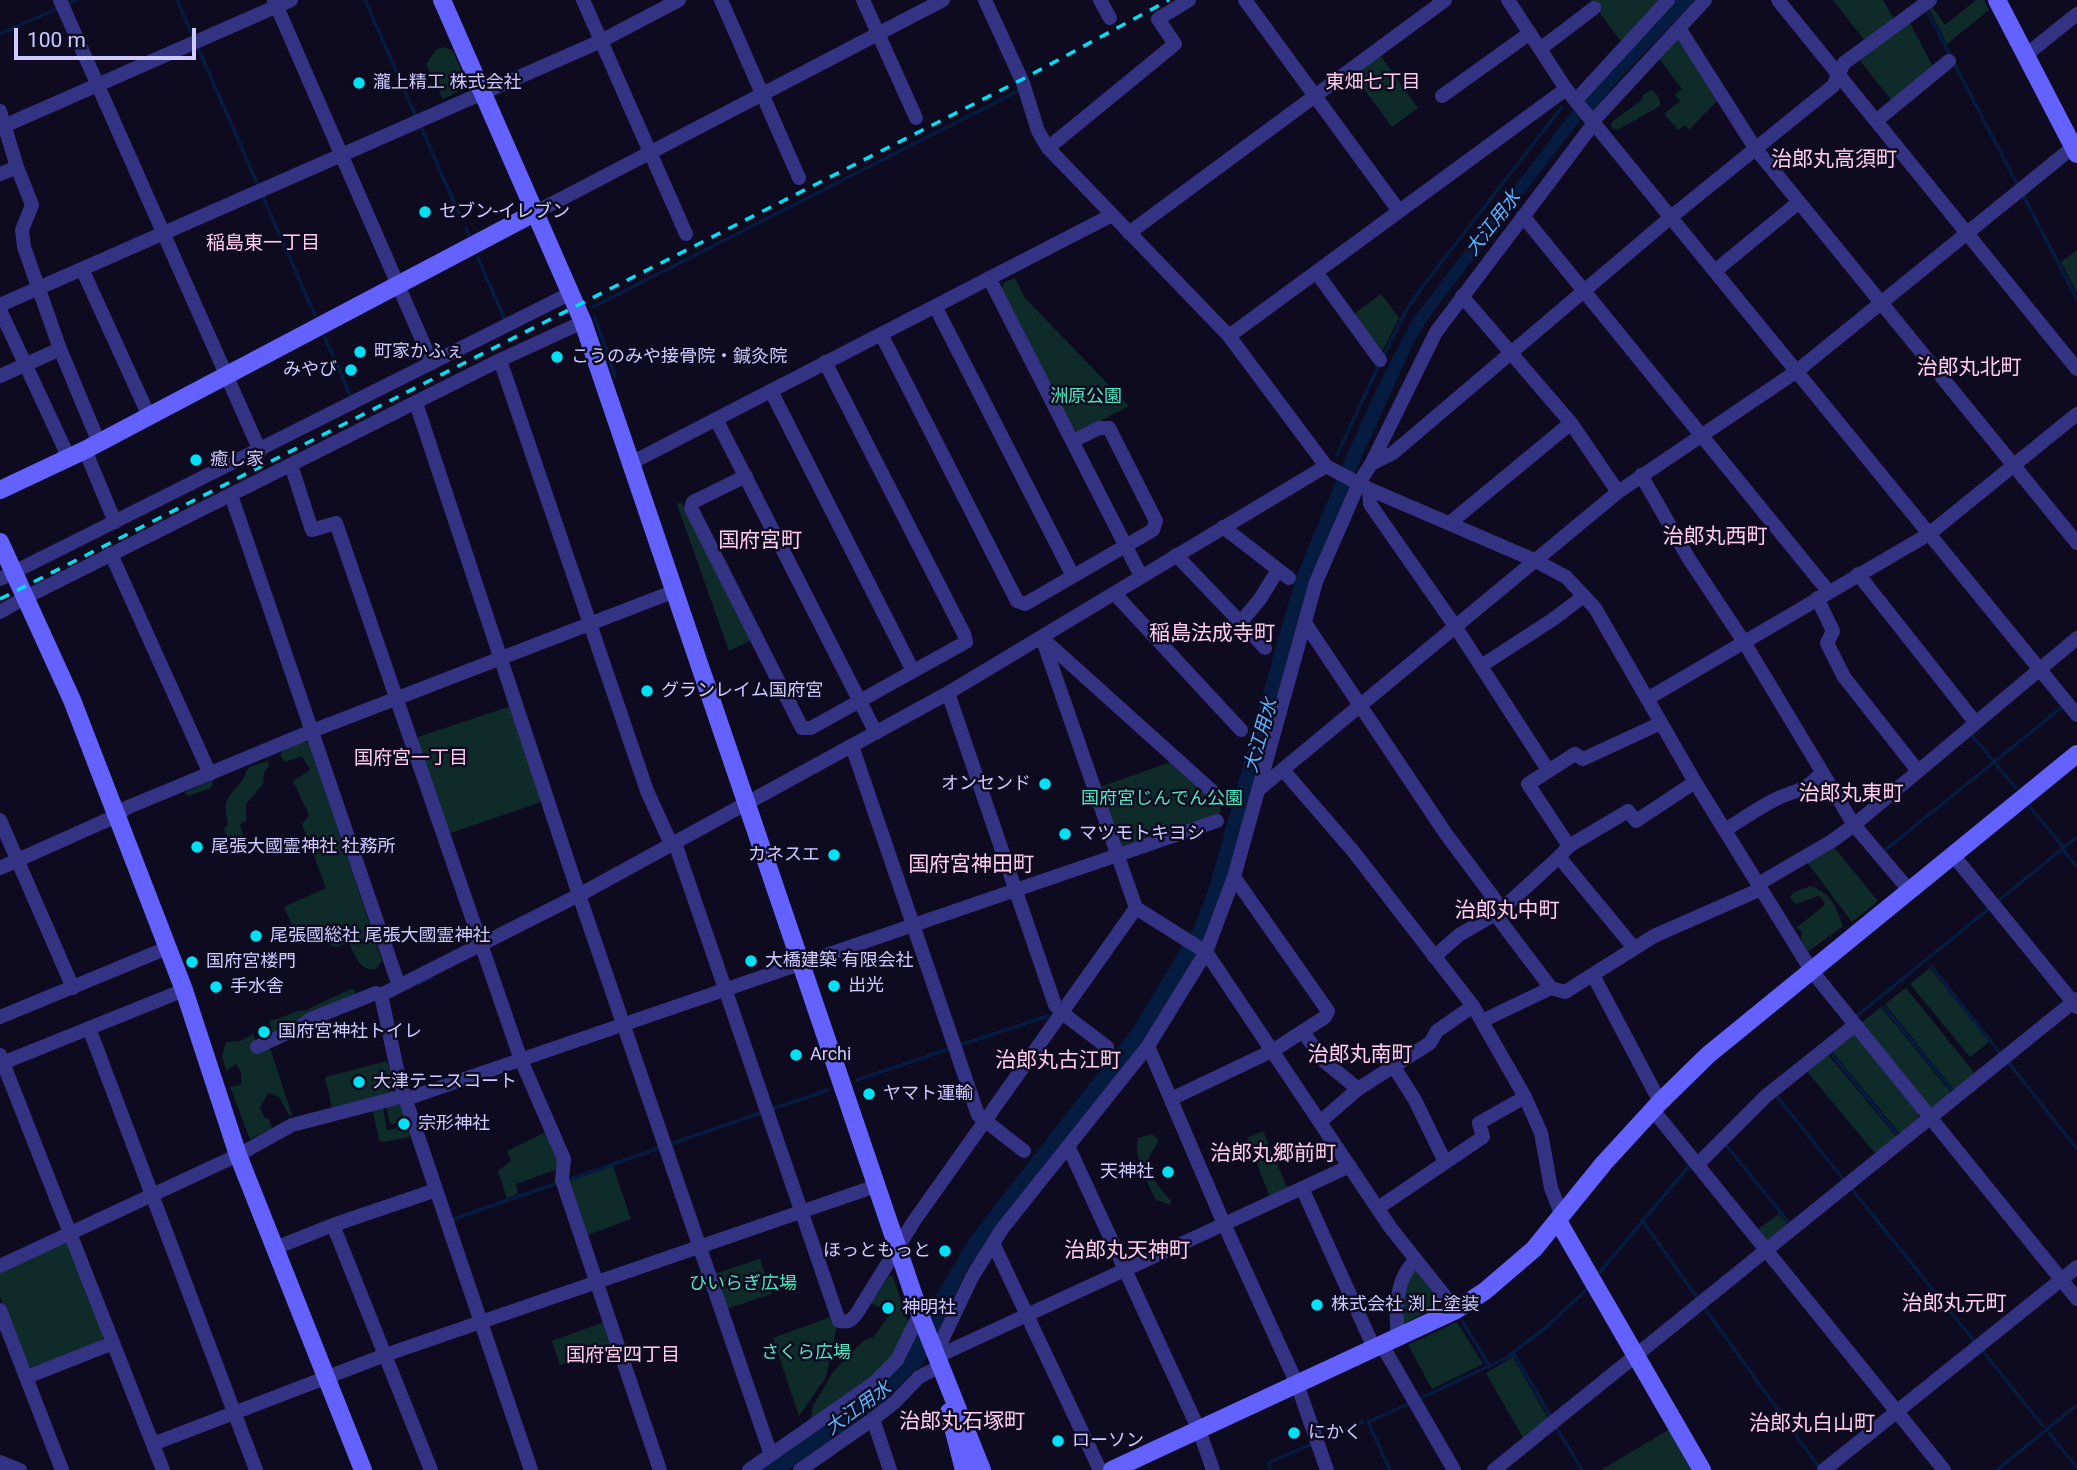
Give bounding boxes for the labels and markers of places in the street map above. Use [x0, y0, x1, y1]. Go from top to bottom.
place label: 瀧上精工 株式会社 [373, 72, 521, 94]
marker: 瀧上精工 株式会社 [351, 75, 367, 91]
place label: セブン-イレブン [439, 201, 570, 223]
marker: セブン-イレブン [417, 204, 433, 220]
place label: 町家かふぇ [374, 341, 464, 363]
marker: 町家かふぇ [352, 344, 368, 360]
place label: こうのみや接骨院・鍼灸院 [571, 346, 787, 368]
marker: こうのみや接骨院・鍼灸院 [549, 349, 565, 365]
place label: みやび [283, 359, 337, 381]
marker: みやび [343, 362, 359, 378]
place label: 癒し家 [210, 449, 264, 471]
marker: 癒し家 [188, 452, 204, 468]
place label: グランレイム国府宮 [661, 680, 823, 702]
marker: グランレイム国府宮 [639, 683, 655, 699]
place label: オンセンド [941, 773, 1031, 795]
marker: オンセンド [1037, 776, 1053, 792]
place label: マツモトキヨシ [1079, 823, 1205, 845]
marker: マツモトキヨシ [1057, 826, 1073, 842]
place label: 尾張大國霊神社 社務所 [211, 836, 395, 858]
marker: 尾張大國霊神社 社務所 [189, 839, 205, 855]
place label: カネスエ [748, 844, 820, 866]
marker: カネスエ [826, 847, 842, 863]
place label: 尾張國総社 尾張大國霊神社 [270, 925, 490, 947]
marker: 尾張國総社 尾張大國霊神社 [248, 928, 264, 944]
place label: 大橋建築 有限会社 [765, 950, 913, 972]
place label: 国府宮楼門 [206, 951, 296, 973]
marker: 大橋建築 有限会社 [743, 953, 759, 969]
marker: 国府宮楼門 [184, 954, 200, 970]
place label: 出光 [848, 975, 884, 997]
place label: 手水舎 [230, 976, 284, 998]
marker: 出光 [826, 978, 842, 994]
marker: 手水舎 [208, 979, 224, 995]
place label: 国府宮神社トイレ [278, 1021, 422, 1043]
marker: 国府宮神社トイレ [256, 1024, 272, 1040]
place label: Archi [810, 1044, 851, 1066]
marker: Archi [788, 1047, 804, 1063]
place label: 大津テニスコート [373, 1071, 517, 1093]
marker: 大津テニスコート [351, 1074, 367, 1090]
place label: ヤマト運輸 [883, 1083, 973, 1105]
marker: ヤマト運輸 [861, 1086, 877, 1102]
place label: 宗形神社 [418, 1113, 490, 1135]
marker: 宗形神社 [396, 1116, 412, 1132]
place label: 天神社 [1100, 1161, 1154, 1183]
marker: 天神社 [1160, 1164, 1176, 1180]
place label: ほっともっと [823, 1240, 931, 1262]
marker: ほっともっと [937, 1243, 953, 1259]
place label: 株式会社 渕上塗装 [1331, 1294, 1479, 1316]
place label: 神明社 [902, 1297, 956, 1319]
marker: 株式会社 渕上塗装 [1309, 1297, 1325, 1313]
marker: 神明社 [880, 1300, 896, 1316]
place label: にかく [1308, 1422, 1362, 1444]
marker: にかく [1286, 1425, 1302, 1441]
place label: ローソン [1072, 1430, 1144, 1452]
marker: ローソン [1050, 1433, 1066, 1449]

